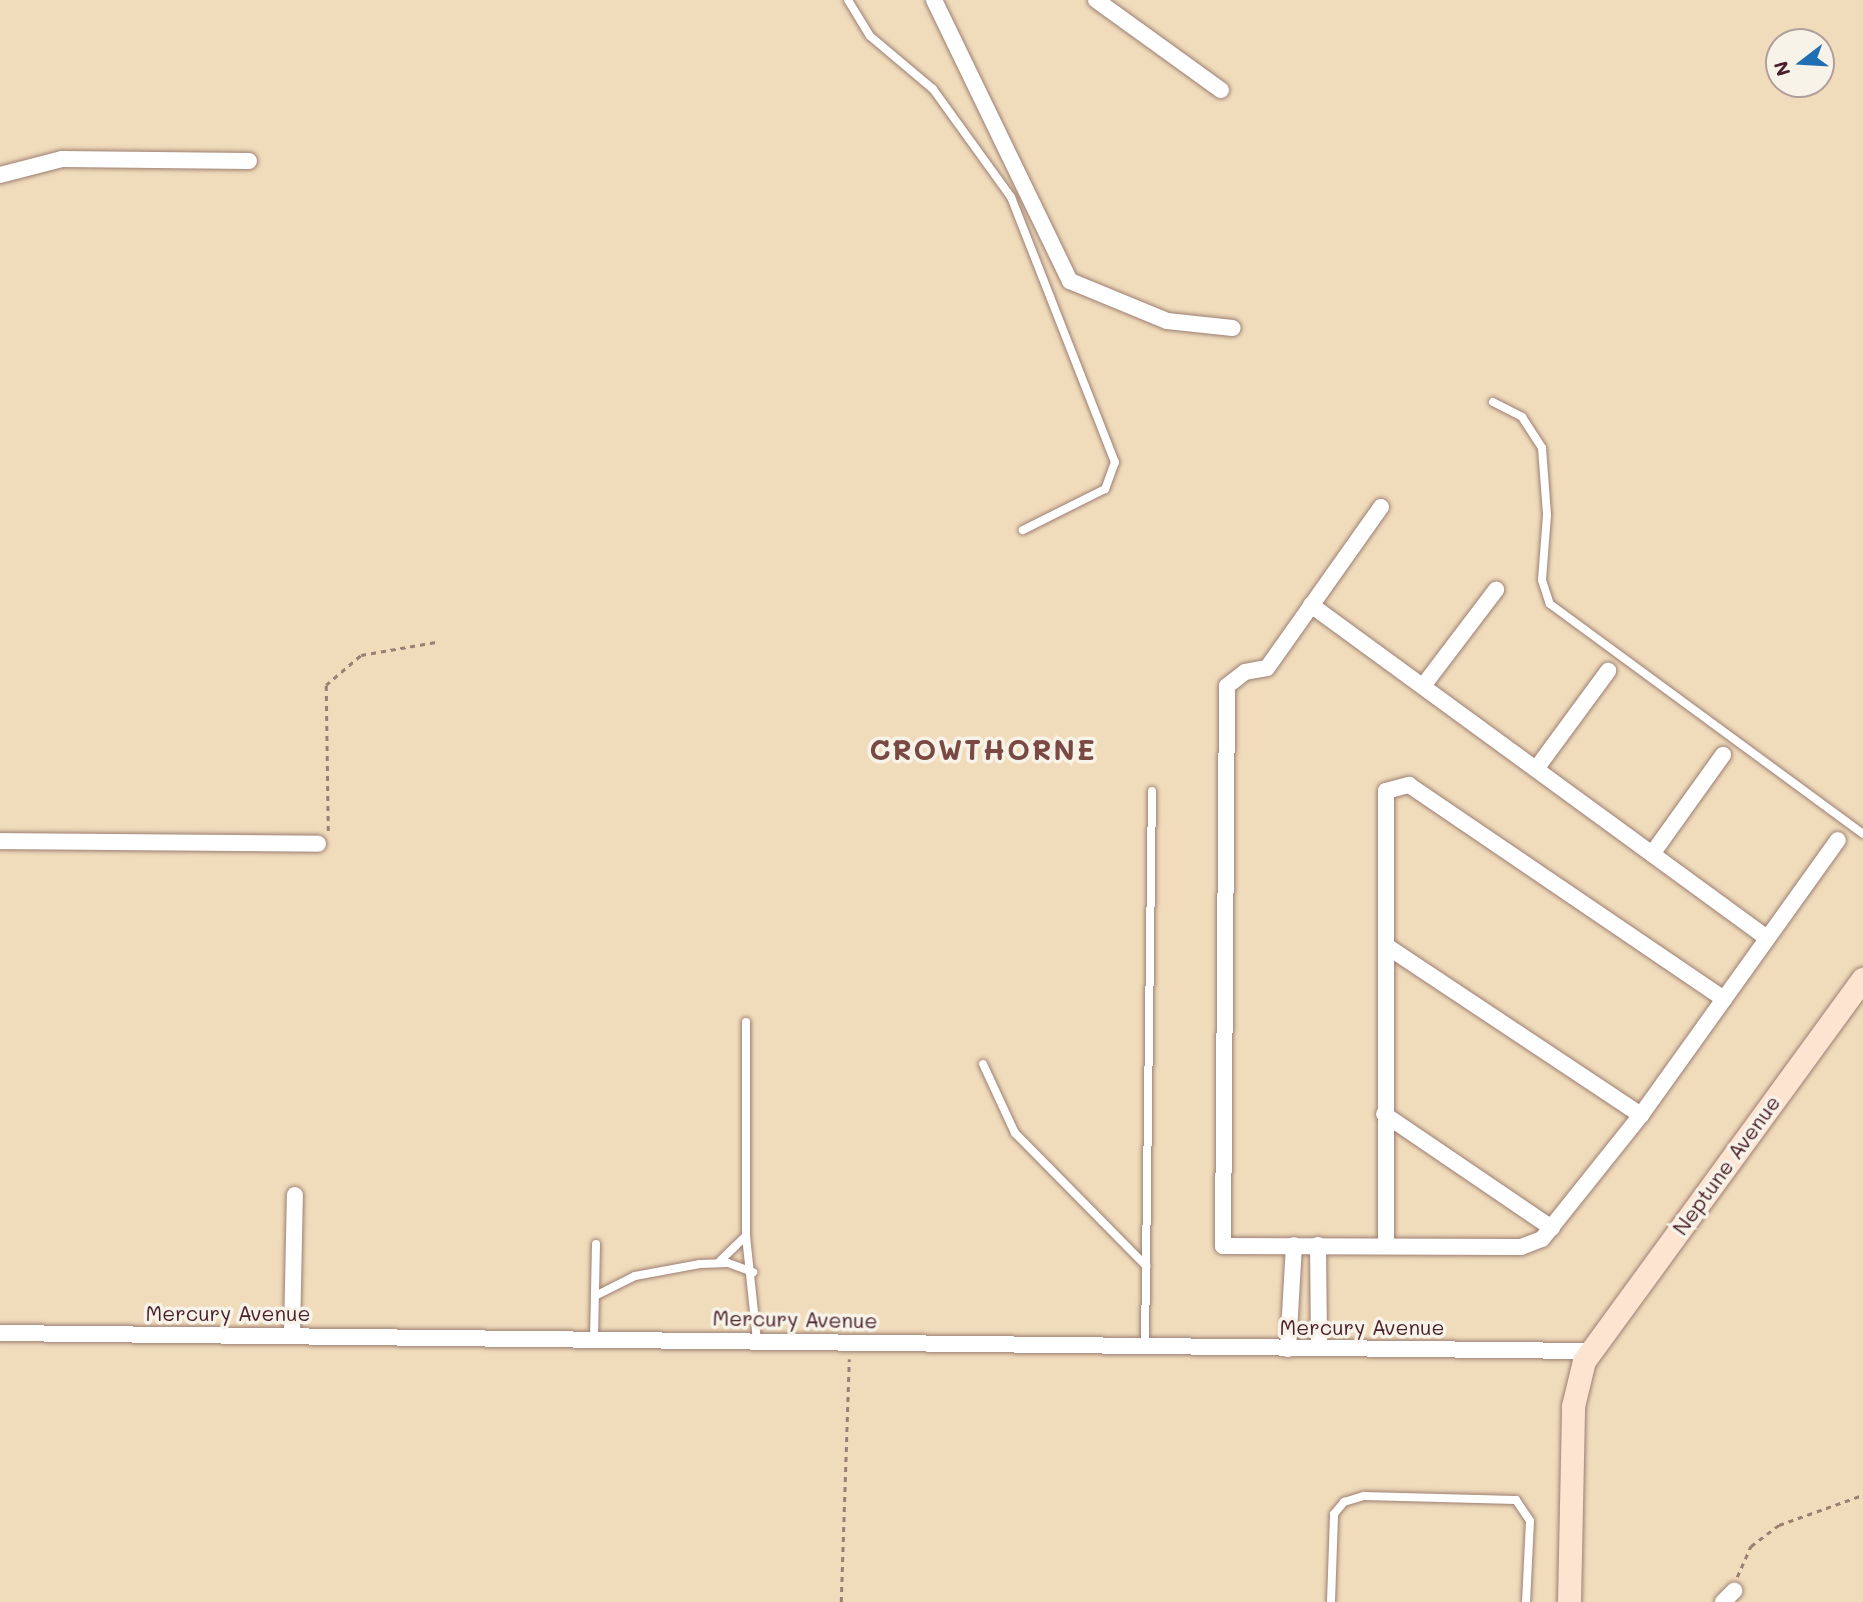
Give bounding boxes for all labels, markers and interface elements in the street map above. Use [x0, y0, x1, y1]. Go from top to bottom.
north arrow [1765, 28, 1835, 98]
text: N [1767, 58, 1795, 79]
district label: CROWTHORNE [871, 732, 1095, 766]
street label: Neptune Avenue [1667, 1090, 1785, 1240]
street label: Mercury Avenue [146, 1300, 310, 1326]
street label: Mercury Avenue [712, 1305, 878, 1333]
street label: Mercury Avenue [1280, 1314, 1444, 1340]

